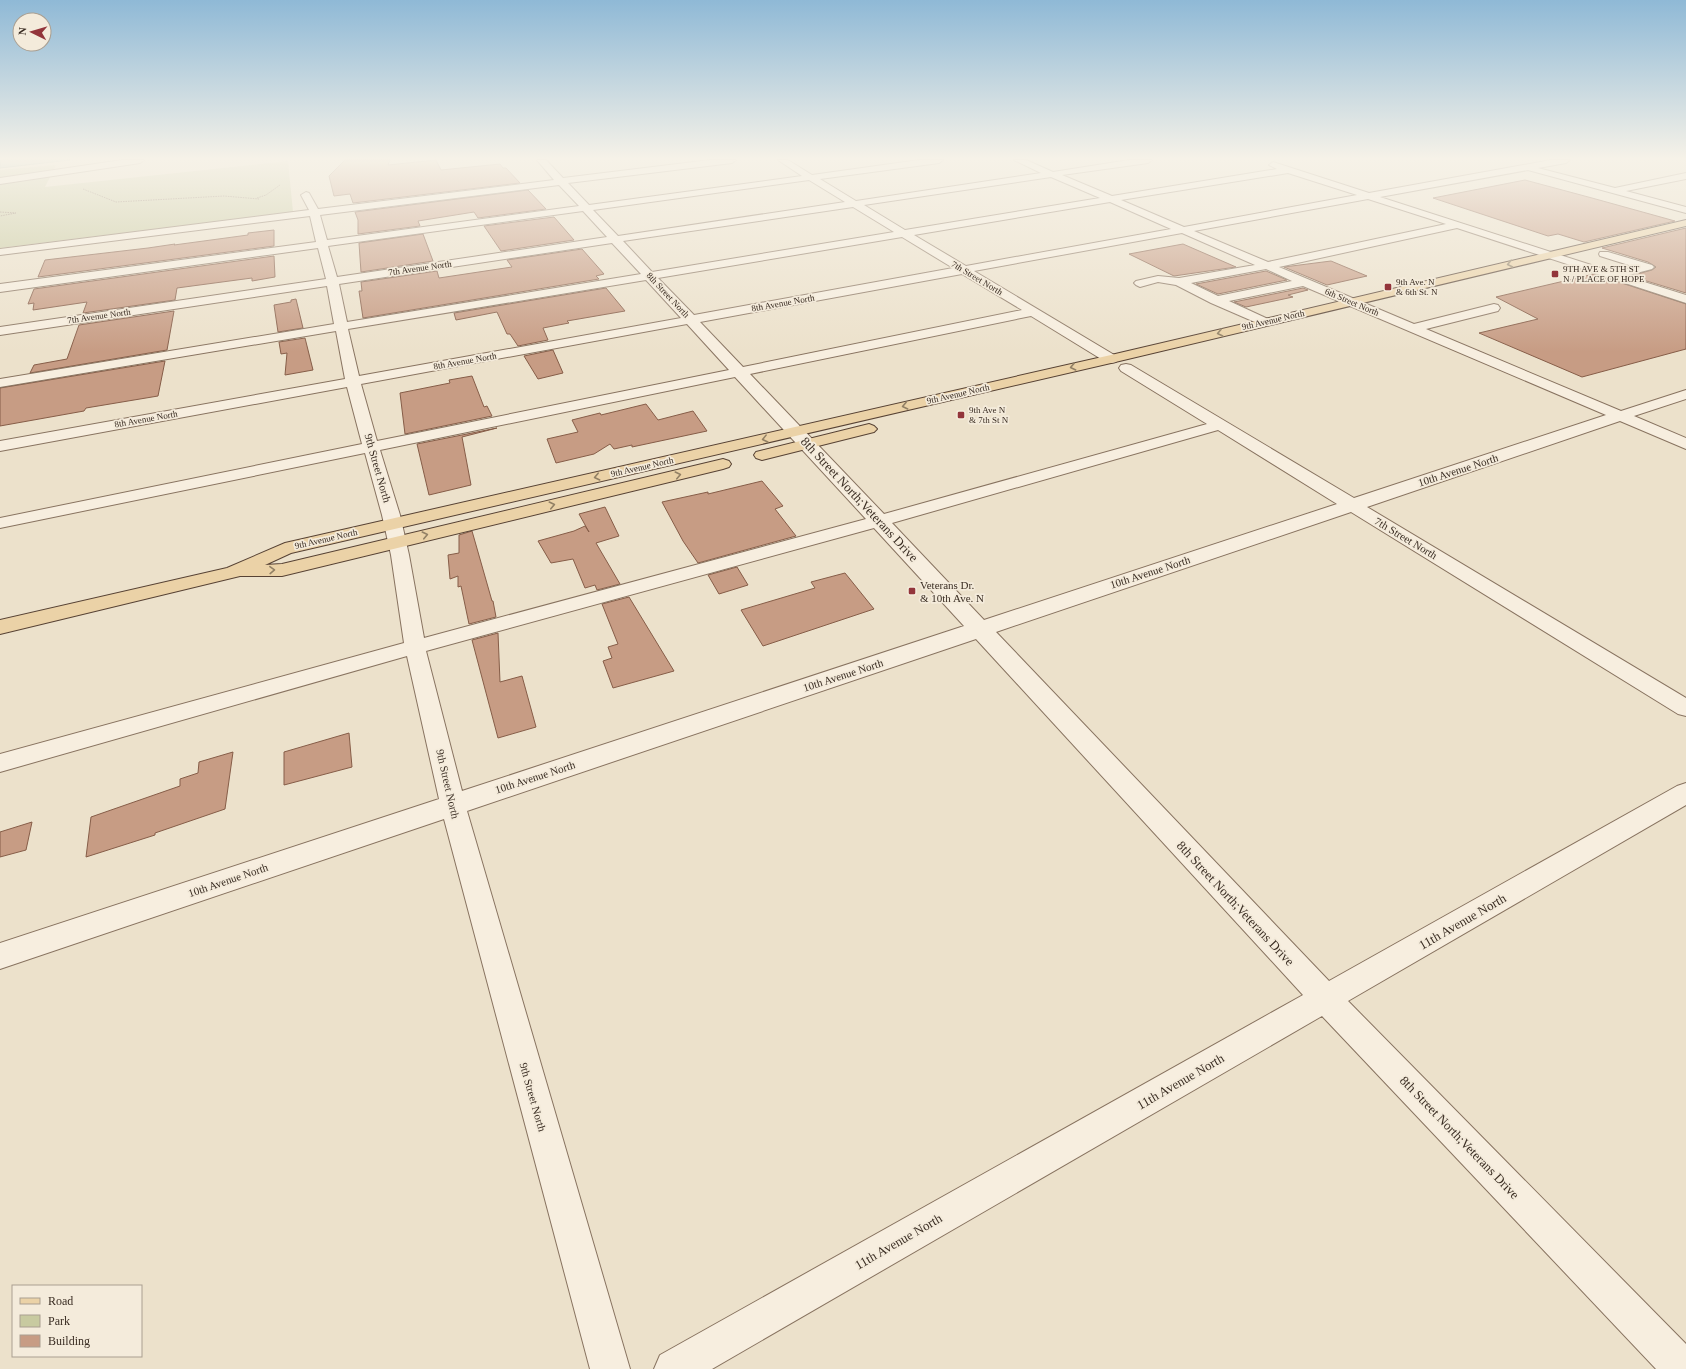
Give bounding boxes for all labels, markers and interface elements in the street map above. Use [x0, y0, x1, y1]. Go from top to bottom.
north arrow [12, 12, 52, 52]
text: N [16, 27, 28, 36]
street label: 7th Avenue North [388, 259, 453, 277]
street label: 7th Street North [950, 259, 1005, 297]
one-way arrow [1507, 259, 1514, 267]
place label: 9TH AVE & 5TH ST N / PLACE OF HOPE [1563, 264, 1645, 284]
marker: 9TH AVE & 5TH ST N / PLACE OF HOPE [1550, 269, 1560, 279]
street label: 8th Street North [645, 270, 692, 320]
place label: 9th Ave. N & 6th St. N [1396, 277, 1438, 297]
marker: 9th Ave. N & 6th St. N [1383, 282, 1393, 292]
street label: 6th Street North [1323, 286, 1381, 318]
street label: 8th Avenue North [751, 292, 816, 313]
street label: 7th Avenue North [67, 307, 132, 325]
street label: 9th Avenue North [1241, 308, 1306, 332]
one-way arrow [1217, 328, 1224, 336]
street label: 8th Avenue North [433, 350, 498, 371]
one-way arrow [1069, 363, 1076, 371]
street label: 9th Avenue North [926, 382, 991, 406]
one-way arrow [902, 401, 908, 409]
place label: 9th Ave N & 7th St N [969, 405, 1009, 425]
street label: 8th Avenue North [114, 408, 179, 429]
marker: 9th Ave N & 7th St N [956, 410, 966, 420]
street label: 9th Street North [362, 432, 394, 504]
one-way arrow [762, 434, 768, 442]
street label: 8th Street North;Veterans Drive [798, 434, 922, 565]
street label: 10th Avenue North [1416, 451, 1500, 489]
street label: 9th Avenue North [610, 455, 675, 479]
one-way arrow [675, 471, 681, 479]
one-way arrow [594, 473, 600, 481]
one-way arrow [549, 501, 555, 509]
street label: 7th Street North [1373, 515, 1440, 562]
street label: 9th Avenue North [294, 527, 359, 551]
one-way arrow [422, 531, 429, 540]
street label: 10th Avenue North [1108, 553, 1192, 591]
one-way arrow [269, 566, 275, 575]
place label: Veterans Dr. & 10th Ave. N [920, 579, 984, 604]
marker: Veterans Dr. & 10th Ave. N [907, 586, 917, 596]
street label: 10th Avenue North [801, 656, 885, 694]
street label: 9th Street North [434, 748, 462, 820]
street label: 10th Avenue North [493, 758, 577, 796]
street label: 8th Street North;Veterans Drive [1174, 838, 1298, 969]
street label: 10th Avenue North [187, 861, 270, 899]
street label: 11th Avenue North [1416, 890, 1509, 952]
street label: 11th Avenue North [1134, 1050, 1227, 1112]
street label: 9th Street North [517, 1061, 549, 1133]
street label: 8th Street North;Veterans Drive [1397, 1073, 1522, 1202]
street label: 11th Avenue North [852, 1210, 945, 1272]
legend [12, 1285, 142, 1357]
text: Road [48, 1294, 73, 1308]
text: Park [48, 1314, 70, 1328]
text: Building [48, 1334, 90, 1348]

